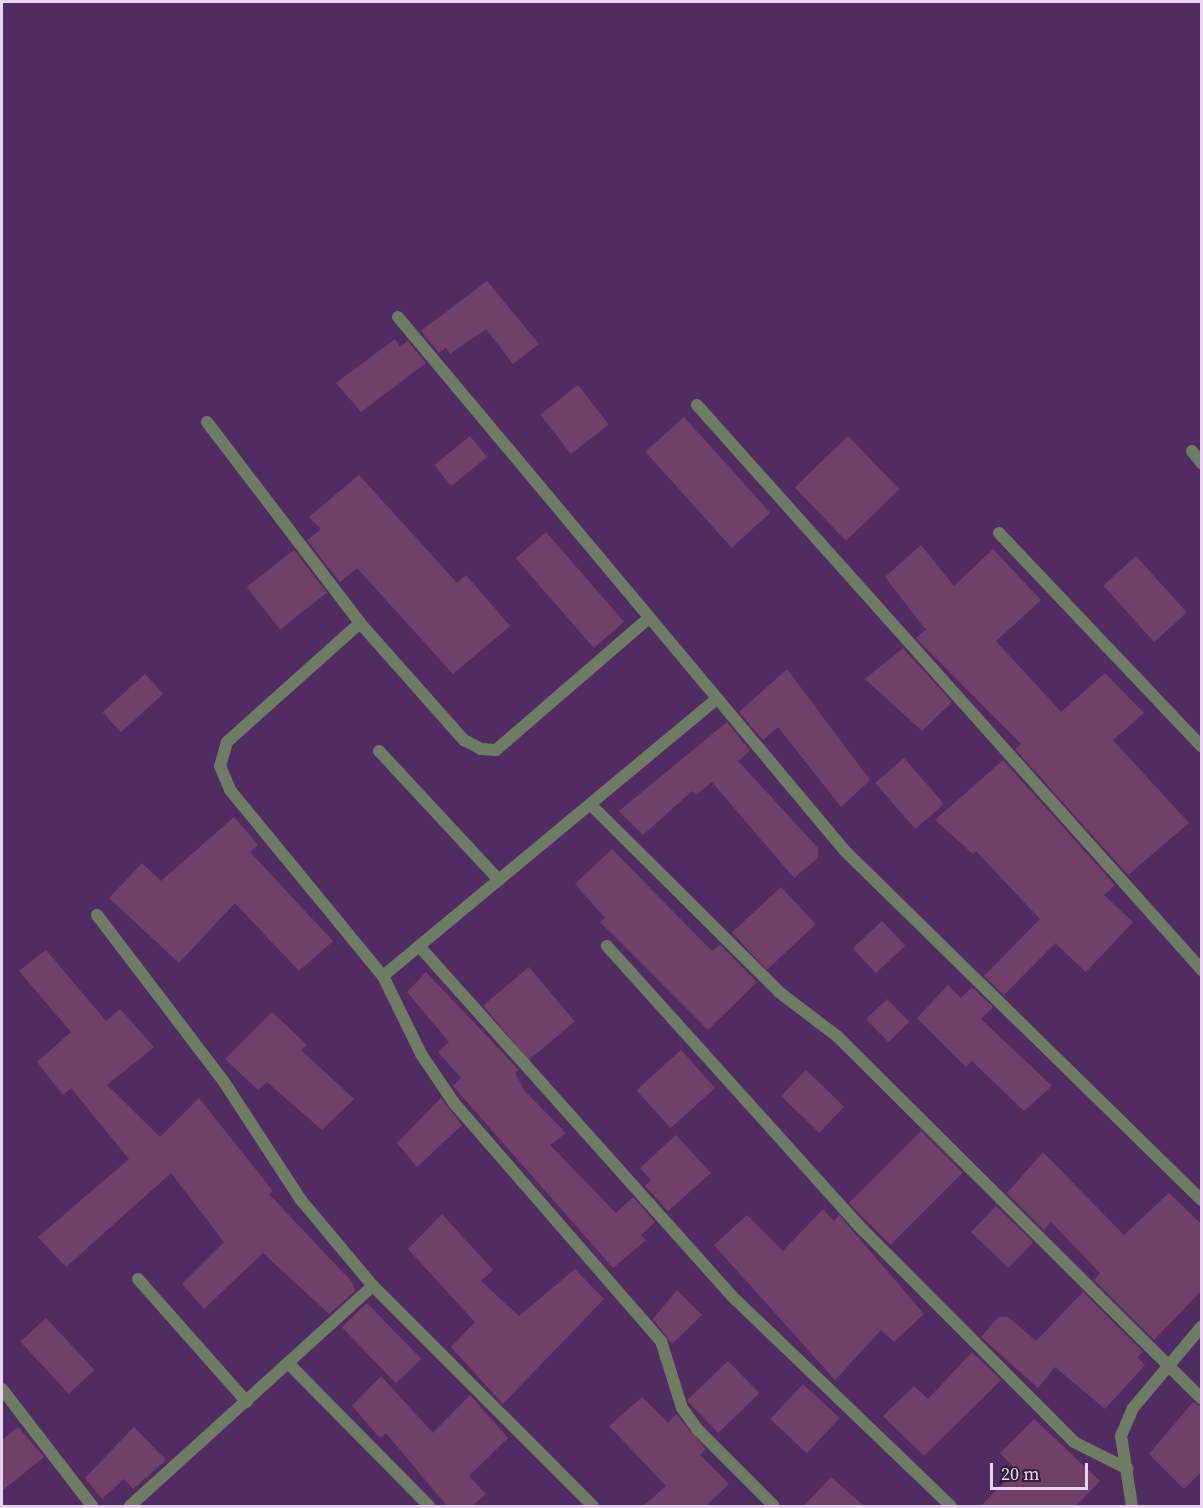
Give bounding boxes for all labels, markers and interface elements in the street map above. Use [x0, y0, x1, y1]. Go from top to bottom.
scale bar [993, 1451, 1090, 1489]
text: 20 m [1001, 1461, 1039, 1486]

